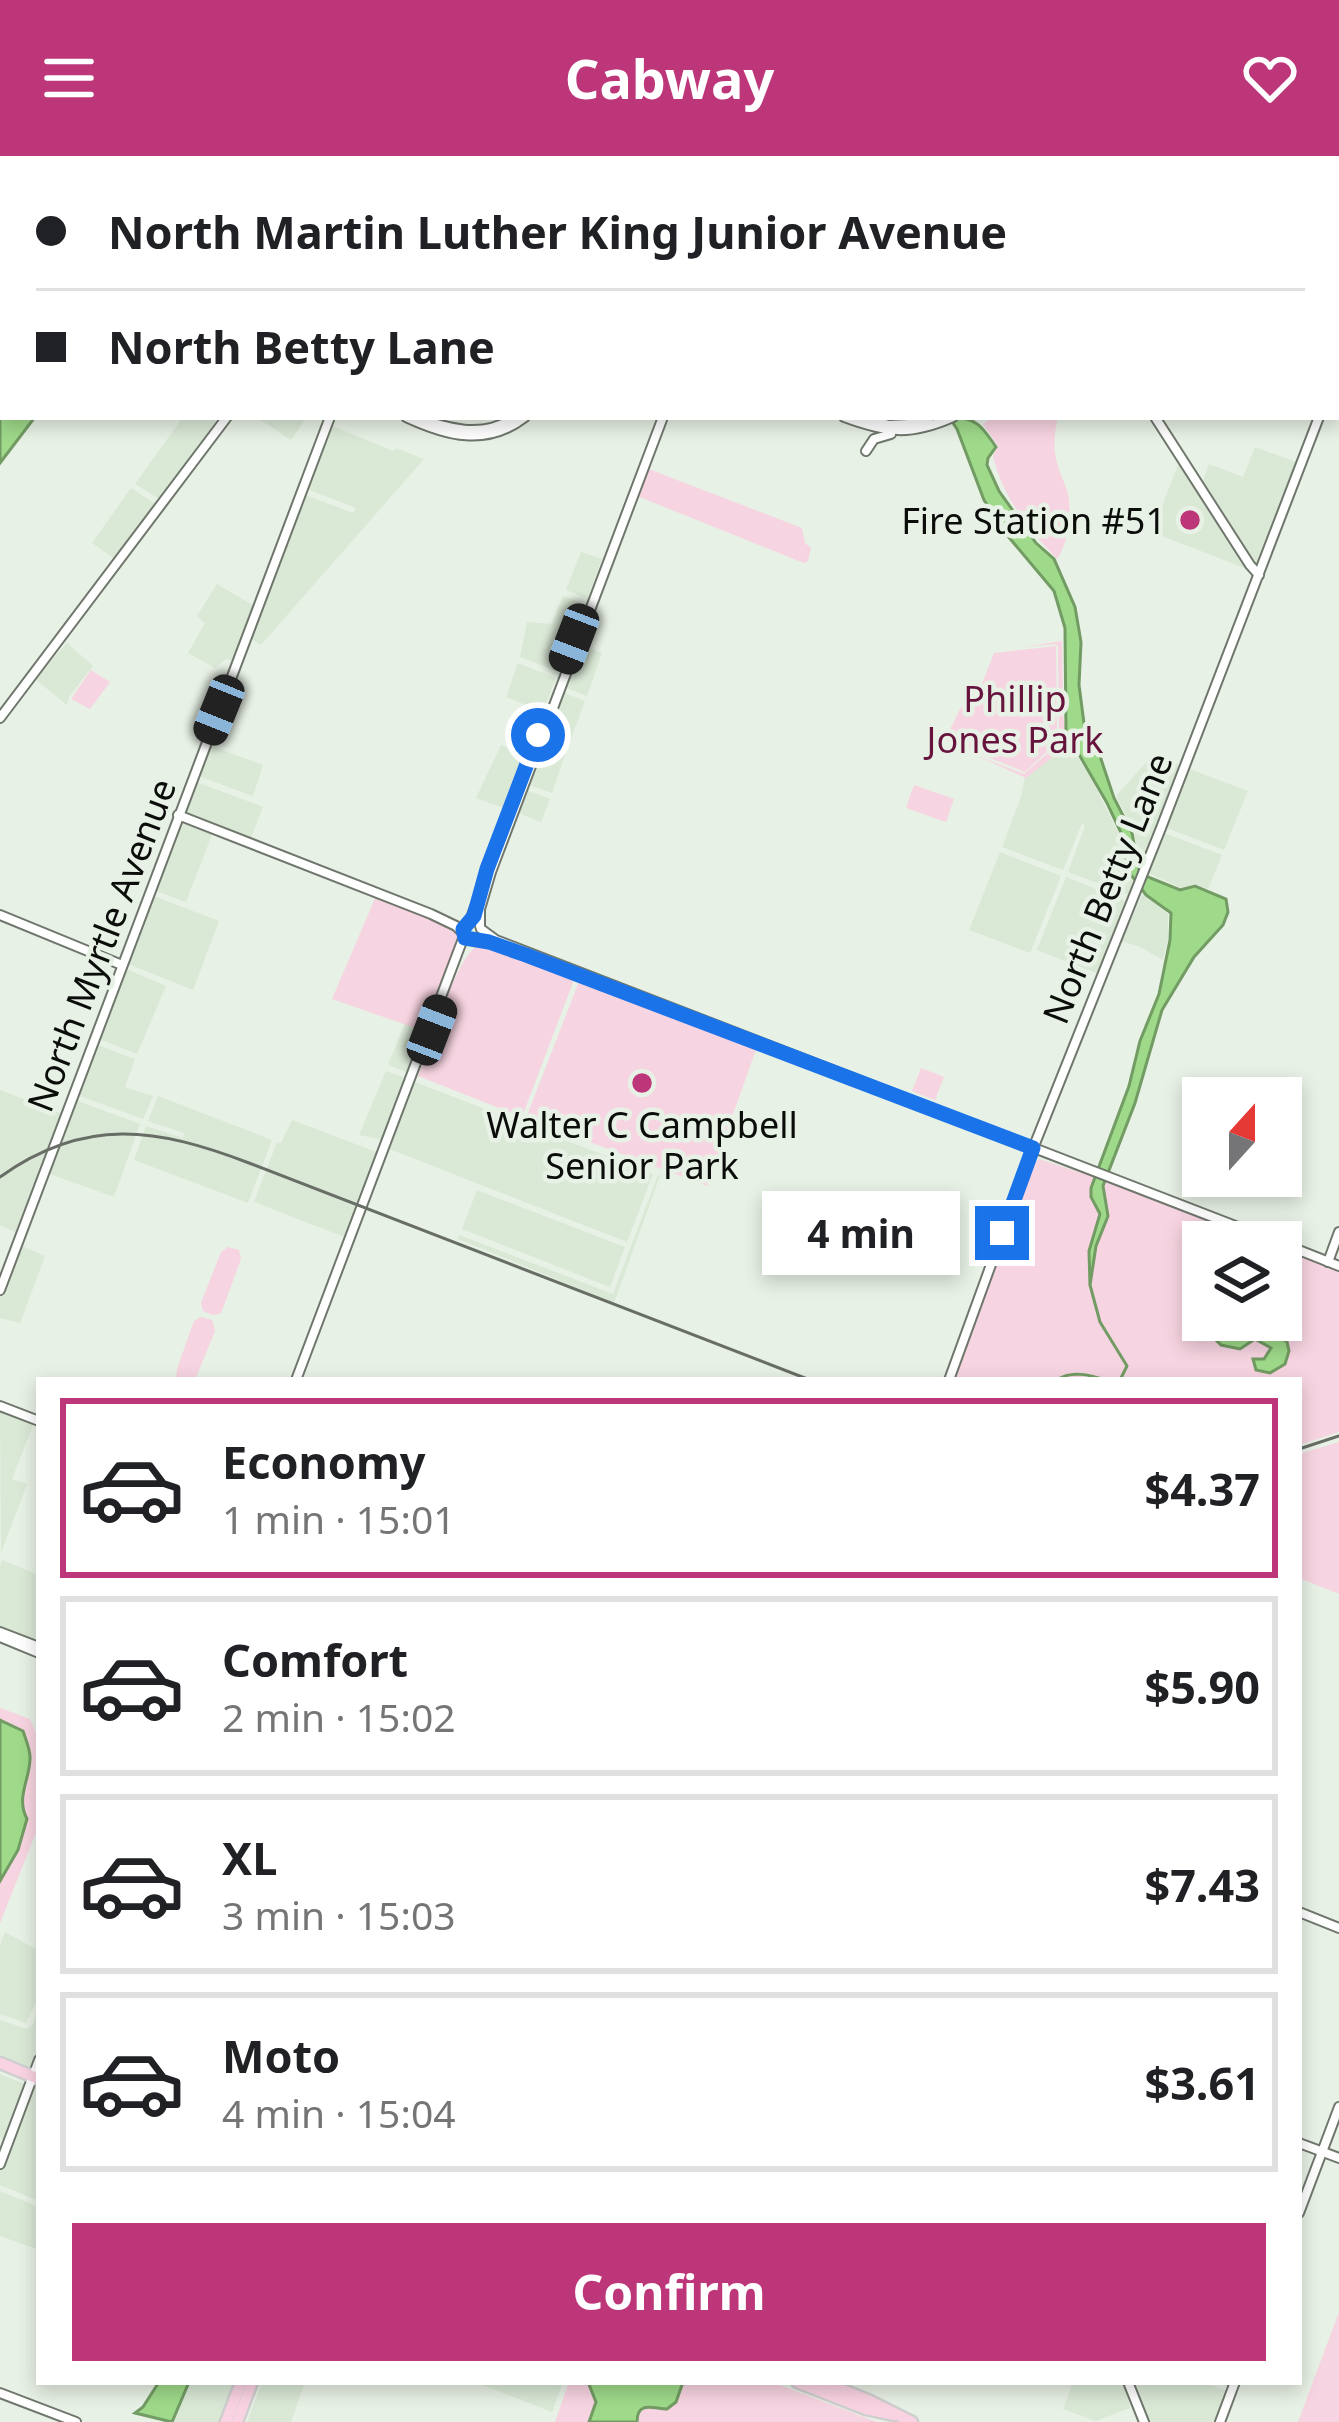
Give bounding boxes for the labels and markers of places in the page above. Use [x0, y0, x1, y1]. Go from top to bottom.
place label: Fire Station #51 [901, 496, 1166, 545]
marker: Fire Station #51 [1177, 507, 1203, 533]
marker: Walter C Campbell Senior Park [629, 1070, 655, 1096]
place label: Walter C Campbell Senior Park [486, 1100, 798, 1190]

